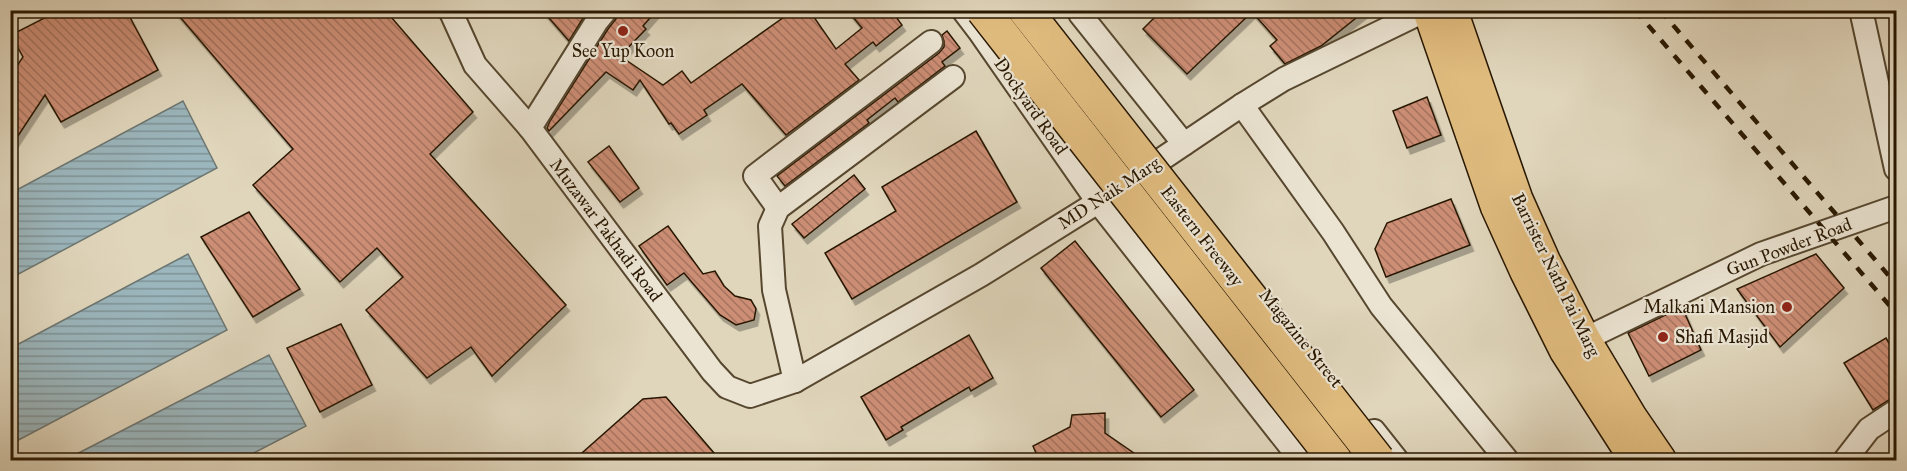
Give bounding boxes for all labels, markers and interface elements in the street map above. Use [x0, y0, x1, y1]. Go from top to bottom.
marker: See Yup Koon [616, 24, 630, 38]
place label: See Yup Koon [572, 40, 675, 62]
street label: Dockyard Road [990, 53, 1072, 159]
street label: MD Naik Marg [1054, 151, 1165, 235]
street label: Muzawar Pakhadi Road [545, 154, 667, 306]
street label: Eastern Freeway [1156, 181, 1249, 291]
street label: Barrister Nath Pai Marg [1506, 190, 1605, 361]
street label: Gun Powder Road [1723, 213, 1855, 281]
street label: Magazine Street [1254, 284, 1348, 393]
place label: Malkani Mansion [1643, 296, 1775, 318]
marker: Malkani Mansion [1780, 300, 1794, 314]
place label: Shafi Masjid [1675, 326, 1768, 348]
marker: Shafi Masjid [1656, 330, 1670, 344]

